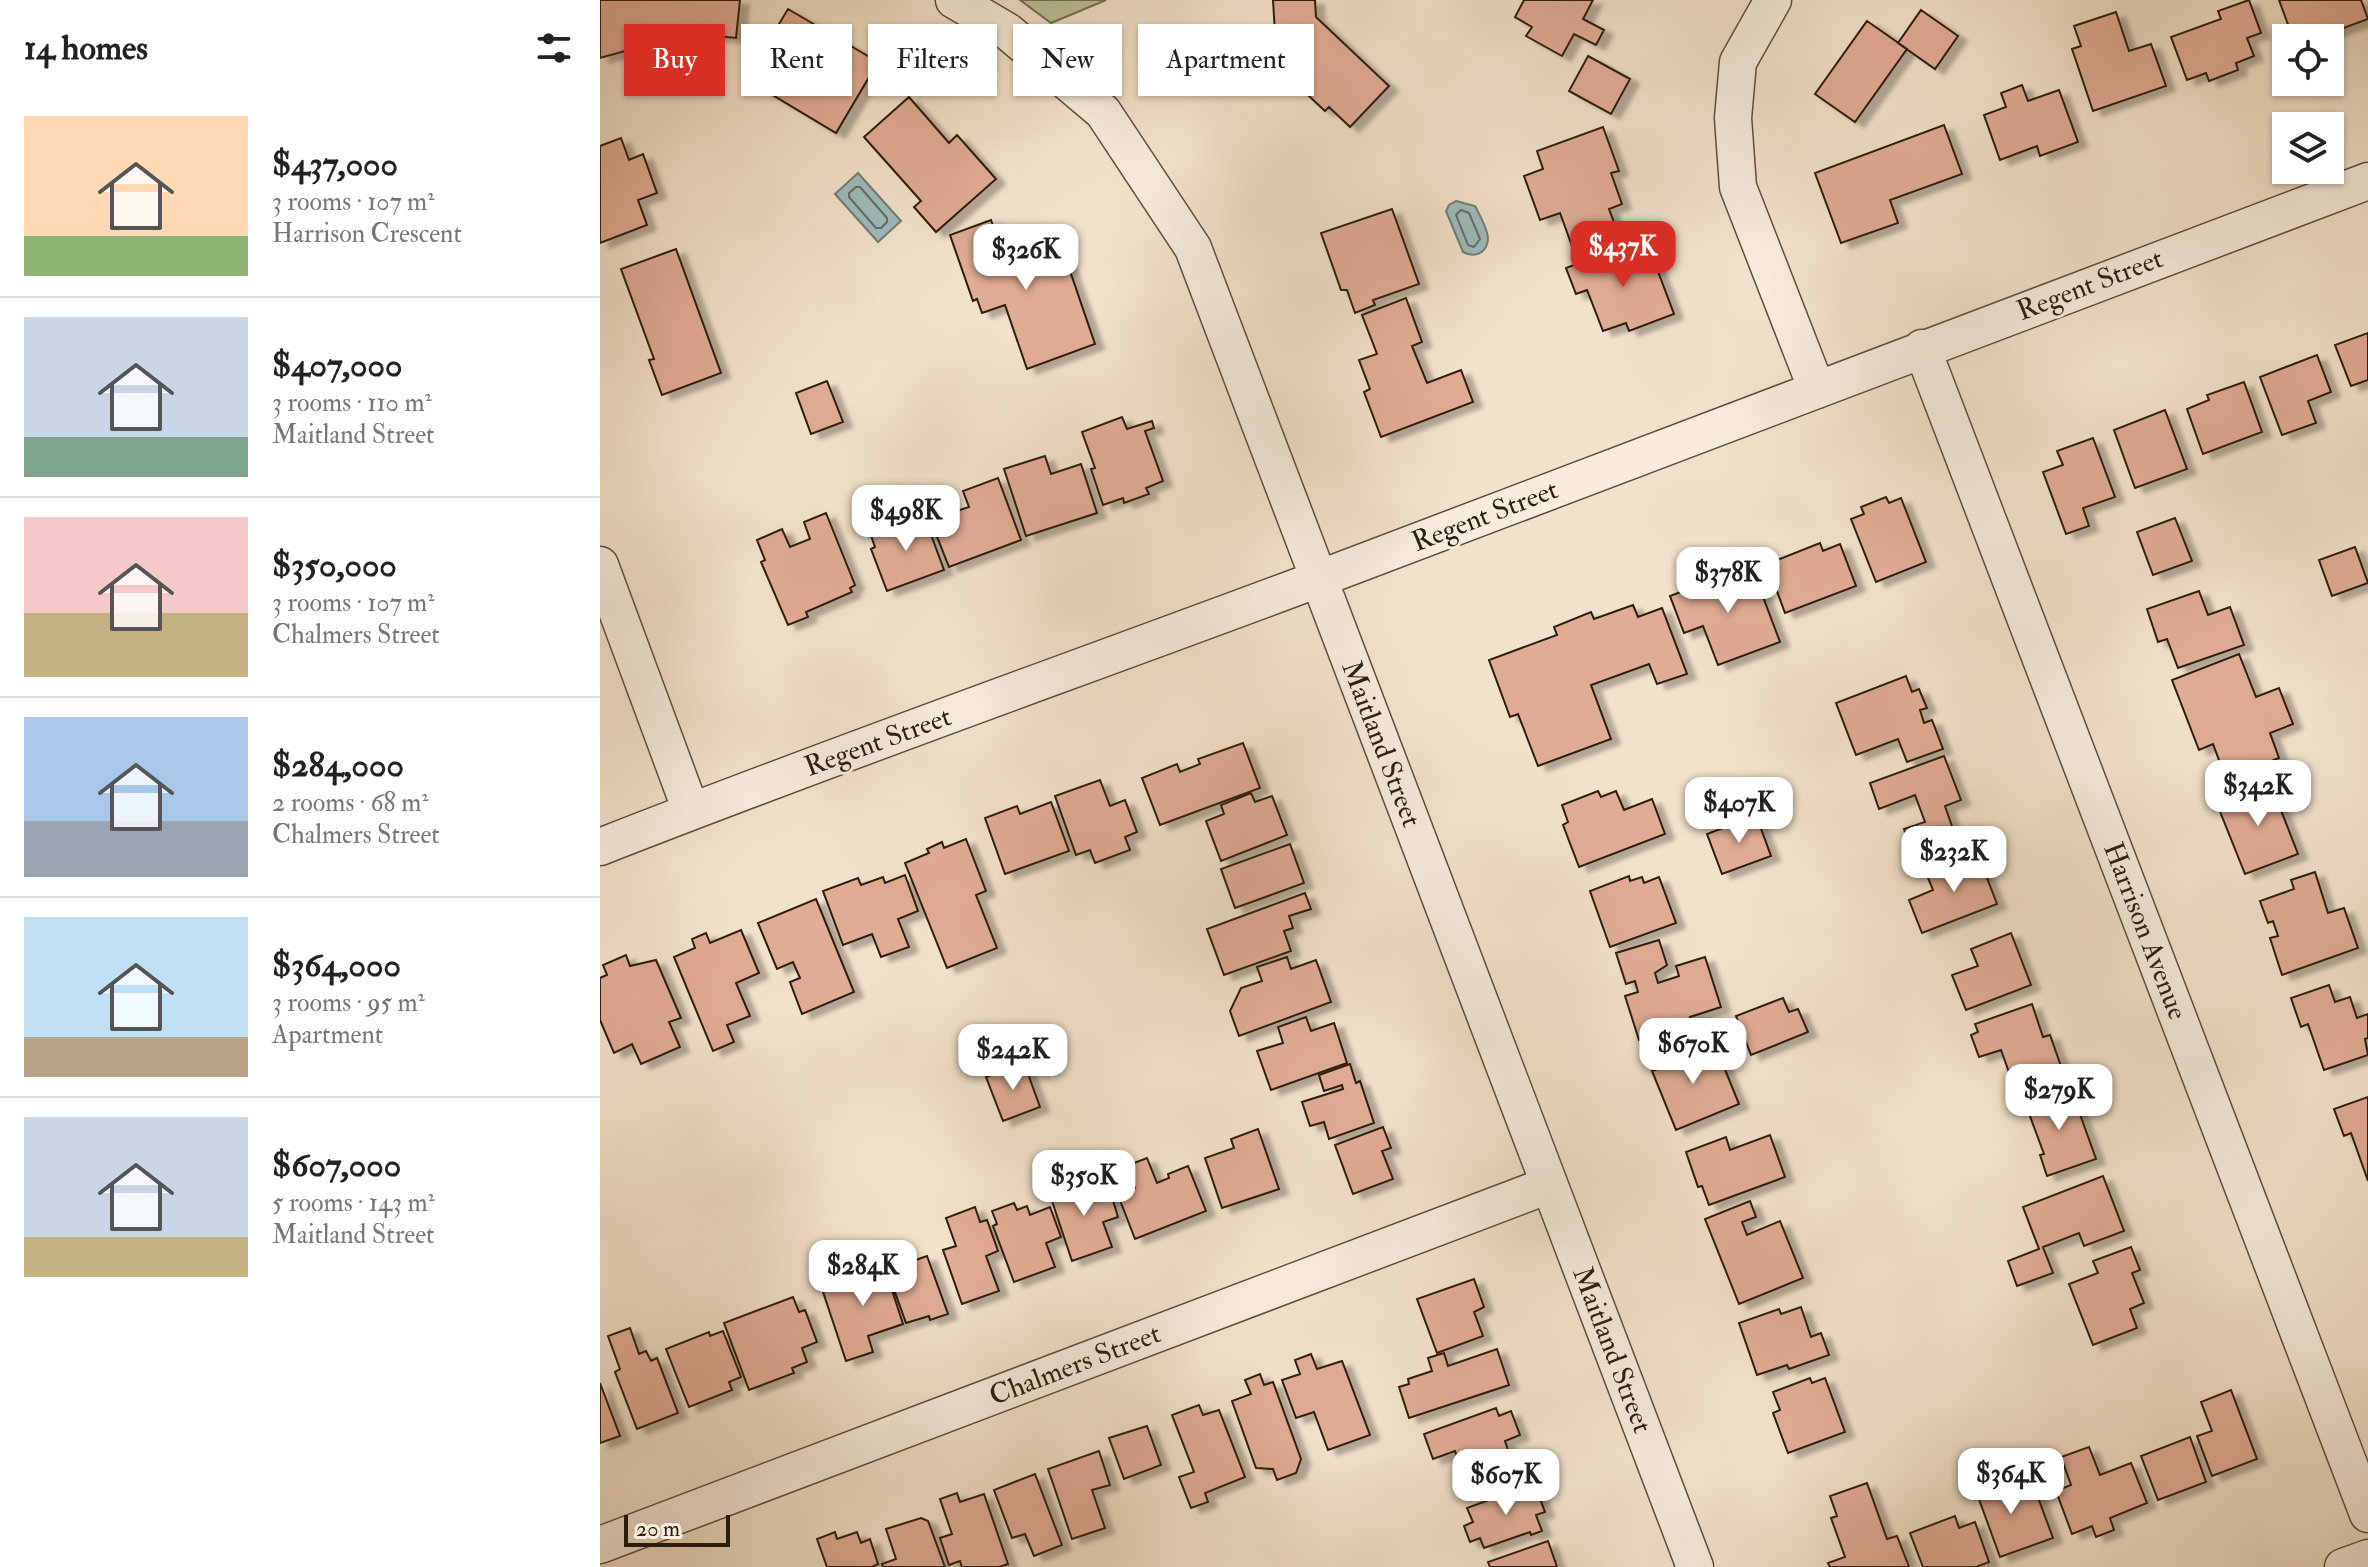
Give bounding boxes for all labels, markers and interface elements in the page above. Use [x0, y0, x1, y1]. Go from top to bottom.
chip: Buy [624, 24, 725, 96]
chip: Rent [741, 24, 852, 96]
chip: Filters [868, 24, 997, 96]
chip: New [1013, 24, 1122, 96]
chip: Apartment [1138, 24, 1314, 96]
map controls [2272, 24, 2344, 184]
button: locate [2272, 24, 2344, 96]
icon: filters [532, 26, 576, 70]
text: 14 homes [24, 27, 148, 70]
button: layers [2272, 112, 2344, 184]
text: $437,000 [272, 143, 398, 186]
icon: home [88, 148, 184, 244]
text: 3 rooms · 107 m² [272, 186, 435, 218]
text: Harrison Crescent [272, 218, 462, 250]
pin: $437K [1567, 221, 1679, 289]
pin: $326K [970, 224, 1082, 292]
text: $437K [1589, 231, 1657, 263]
text: $326K [991, 234, 1061, 266]
street label: Regent Street [2012, 241, 2168, 329]
text: $407,000 [272, 344, 402, 387]
icon: home [88, 349, 184, 445]
text: 3 rooms · 110 m² [272, 387, 432, 419]
text: Maitland Street [272, 419, 435, 451]
street label: Regent Street [1407, 472, 1563, 560]
pin: $498K [850, 485, 962, 553]
text: $498K [870, 495, 942, 527]
text: $350,000 [272, 544, 397, 587]
pin: $378K [1672, 547, 1784, 615]
icon: home [88, 549, 184, 645]
text: $378K [1694, 557, 1762, 589]
text: 3 rooms · 107 m² [272, 587, 435, 619]
text: Chalmers Street [272, 619, 440, 651]
street label: Maitland Street [1333, 656, 1429, 832]
street label: Regent Street [800, 699, 956, 785]
text: $284,000 [272, 744, 404, 787]
icon: home [88, 749, 184, 845]
pin: $342K [2202, 760, 2314, 828]
text: $342K [2223, 770, 2293, 802]
pin: $407K [1683, 777, 1795, 845]
text: 2 rooms · 68 m² [272, 787, 429, 819]
text: $407K [1703, 787, 1775, 819]
text: Chalmers Street [272, 819, 440, 851]
pin: $232K [1898, 826, 2010, 894]
text: $232K [1919, 836, 1989, 868]
street label: Harrison Avenue [2095, 837, 2195, 1025]
text: $364,000 [272, 944, 401, 987]
icon: home [88, 949, 184, 1045]
text: 3 rooms · 95 m² [272, 987, 425, 1019]
pin: $670K [1637, 1018, 1749, 1086]
text: Apartment [272, 1019, 383, 1051]
pin: $242K [957, 1024, 1069, 1092]
text: $670K [1657, 1028, 1729, 1060]
text: $242K [976, 1034, 1050, 1066]
pin: $279K [2003, 1064, 2115, 1132]
text: $279K [2023, 1074, 2095, 1106]
text: $607,000 [272, 1144, 401, 1187]
icon: home [88, 1149, 184, 1245]
pin: $350K [1028, 1150, 1140, 1218]
text: $350K [1050, 1160, 1118, 1192]
text: 5 rooms · 143 m² [272, 1187, 435, 1219]
text: Maitland Street [272, 1219, 435, 1251]
pin: $284K [807, 1240, 919, 1308]
text: $284K [827, 1250, 899, 1282]
street label: Maitland Street [1564, 1262, 1660, 1438]
street label: Chalmers Street [984, 1316, 1166, 1414]
pin: $364K [1955, 1448, 2067, 1516]
pin: $607K [1450, 1449, 1562, 1517]
text: $364K [1976, 1458, 2046, 1490]
text: $607K [1470, 1459, 1542, 1491]
scale bar [624, 1511, 730, 1547]
text: 20 m [636, 1515, 680, 1543]

